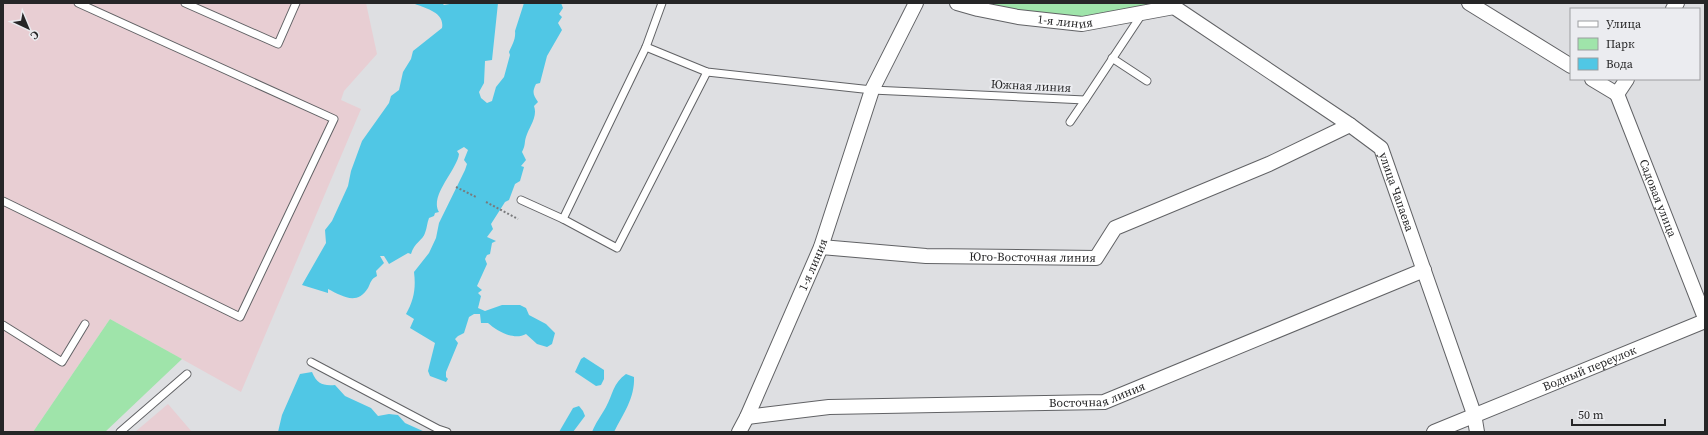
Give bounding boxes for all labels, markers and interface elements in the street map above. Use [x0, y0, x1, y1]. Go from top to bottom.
north arrow [8, 8, 48, 48]
legend [1570, 8, 1700, 80]
street label: 1-я линия [1037, 11, 1094, 32]
text: Улица [1606, 16, 1642, 32]
text: С [27, 27, 42, 43]
text: Парк [1606, 36, 1635, 52]
text: Вода [1606, 56, 1634, 72]
street label: Южная линия [990, 76, 1072, 96]
street label: улица Чапаева [1375, 150, 1418, 235]
street label: Садовая улица [1635, 157, 1681, 240]
street label: 1-я линия [795, 237, 831, 293]
street label: Юго-Восточная линия [969, 249, 1096, 266]
street label: Водный переулок [1540, 342, 1639, 395]
street label: Восточная линия [1049, 378, 1148, 411]
scale bar [1572, 401, 1665, 427]
text: 50 m [1578, 407, 1604, 423]

